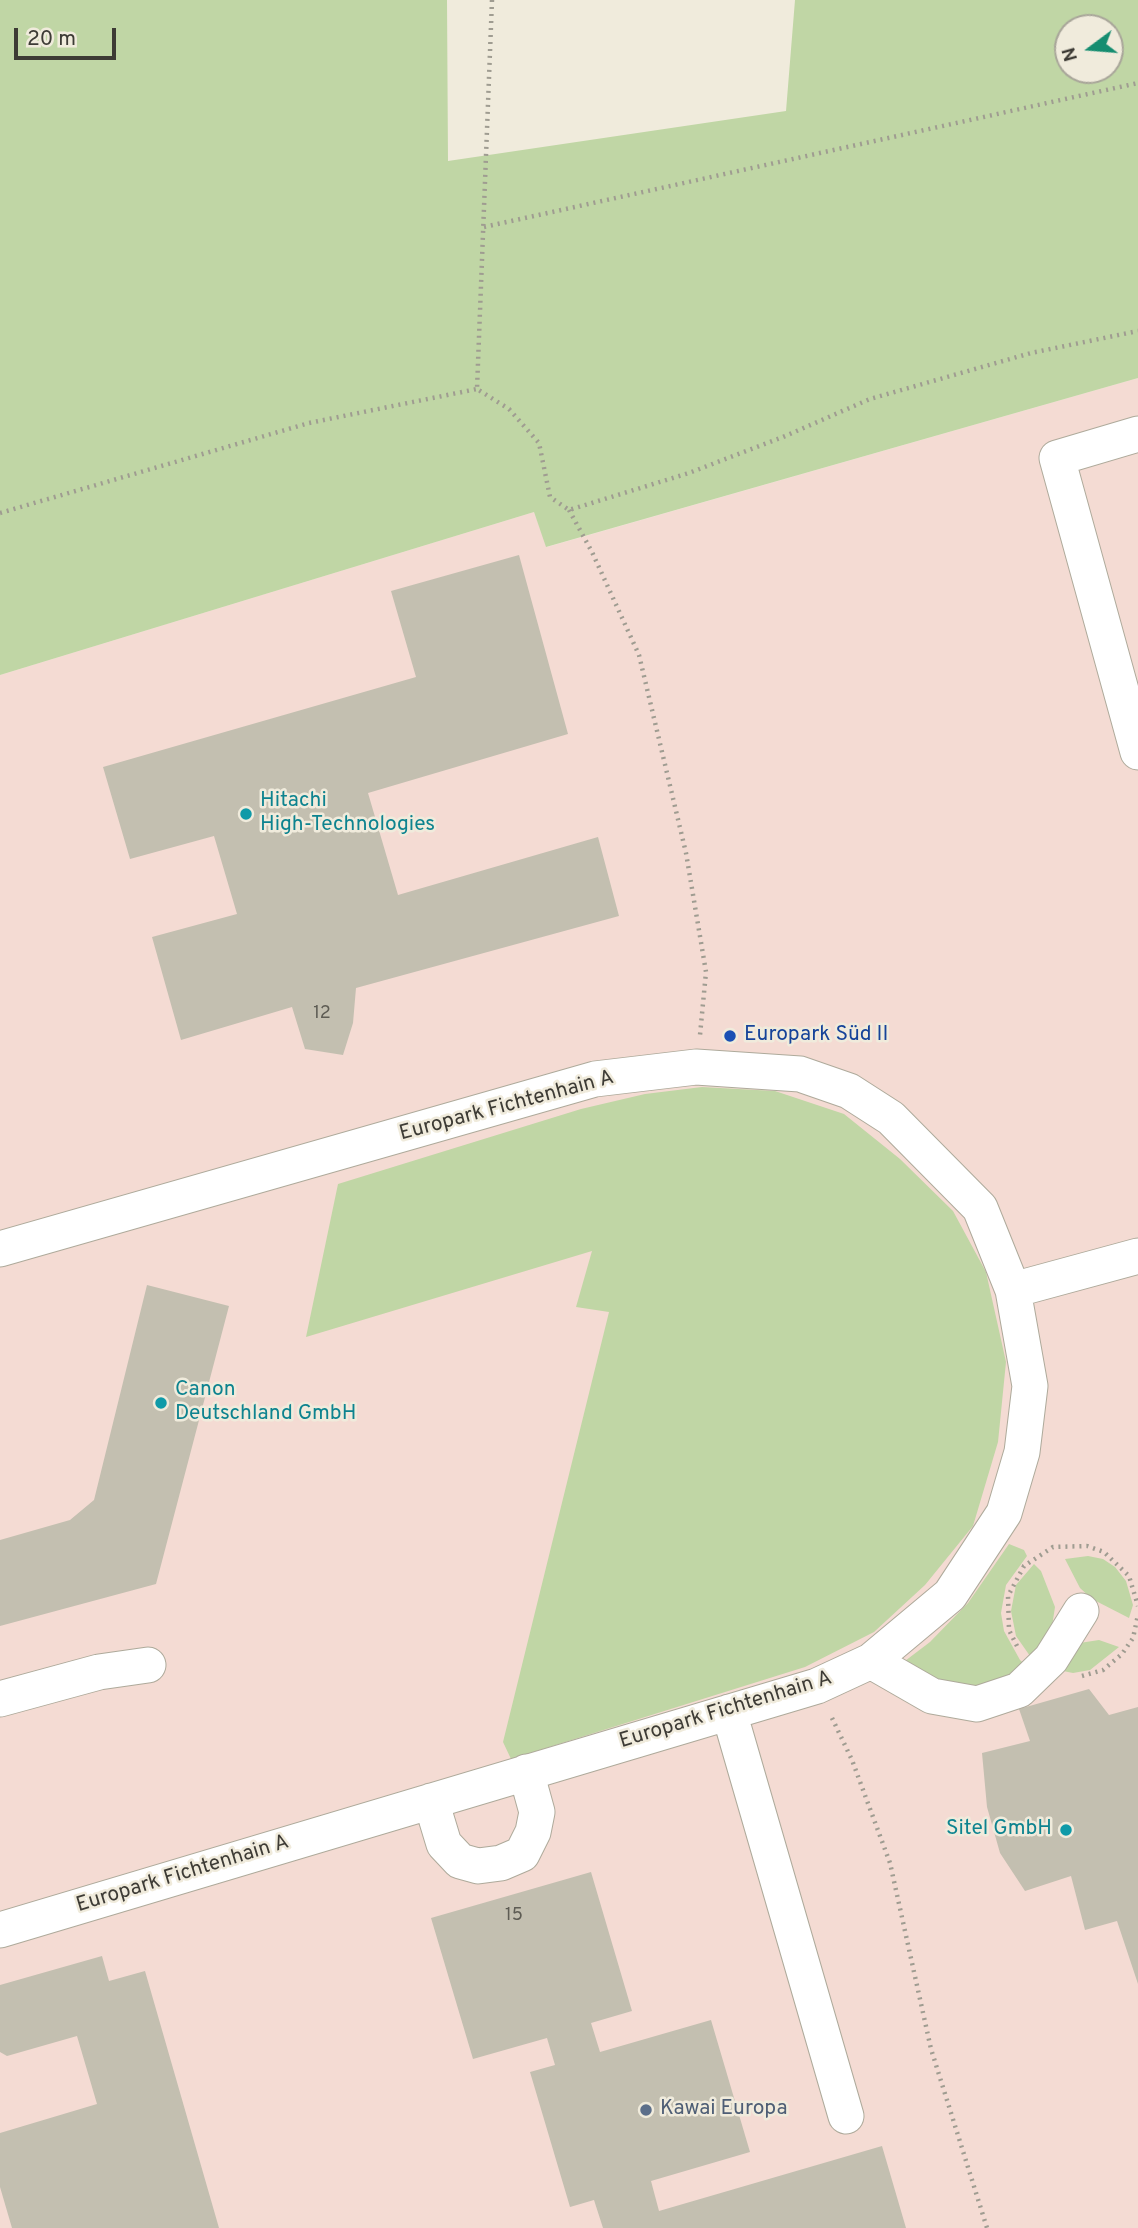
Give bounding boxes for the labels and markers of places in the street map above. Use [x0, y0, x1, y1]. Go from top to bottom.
place label: Hitachi High-Technologies [260, 789, 435, 839]
marker: Hitachi High-Technologies [238, 806, 254, 822]
place label: Europark Süd II [744, 1023, 888, 1049]
marker: Europark Süd II [722, 1028, 738, 1044]
place label: Canon Deutschland GmbH [175, 1378, 356, 1428]
marker: Canon Deutschland GmbH [153, 1395, 169, 1411]
place label: Sitel GmbH [946, 1817, 1052, 1843]
marker: Sitel GmbH [1058, 1822, 1074, 1838]
place label: Kawai Europa [660, 2097, 788, 2123]
marker: Kawai Europa [638, 2102, 654, 2118]

